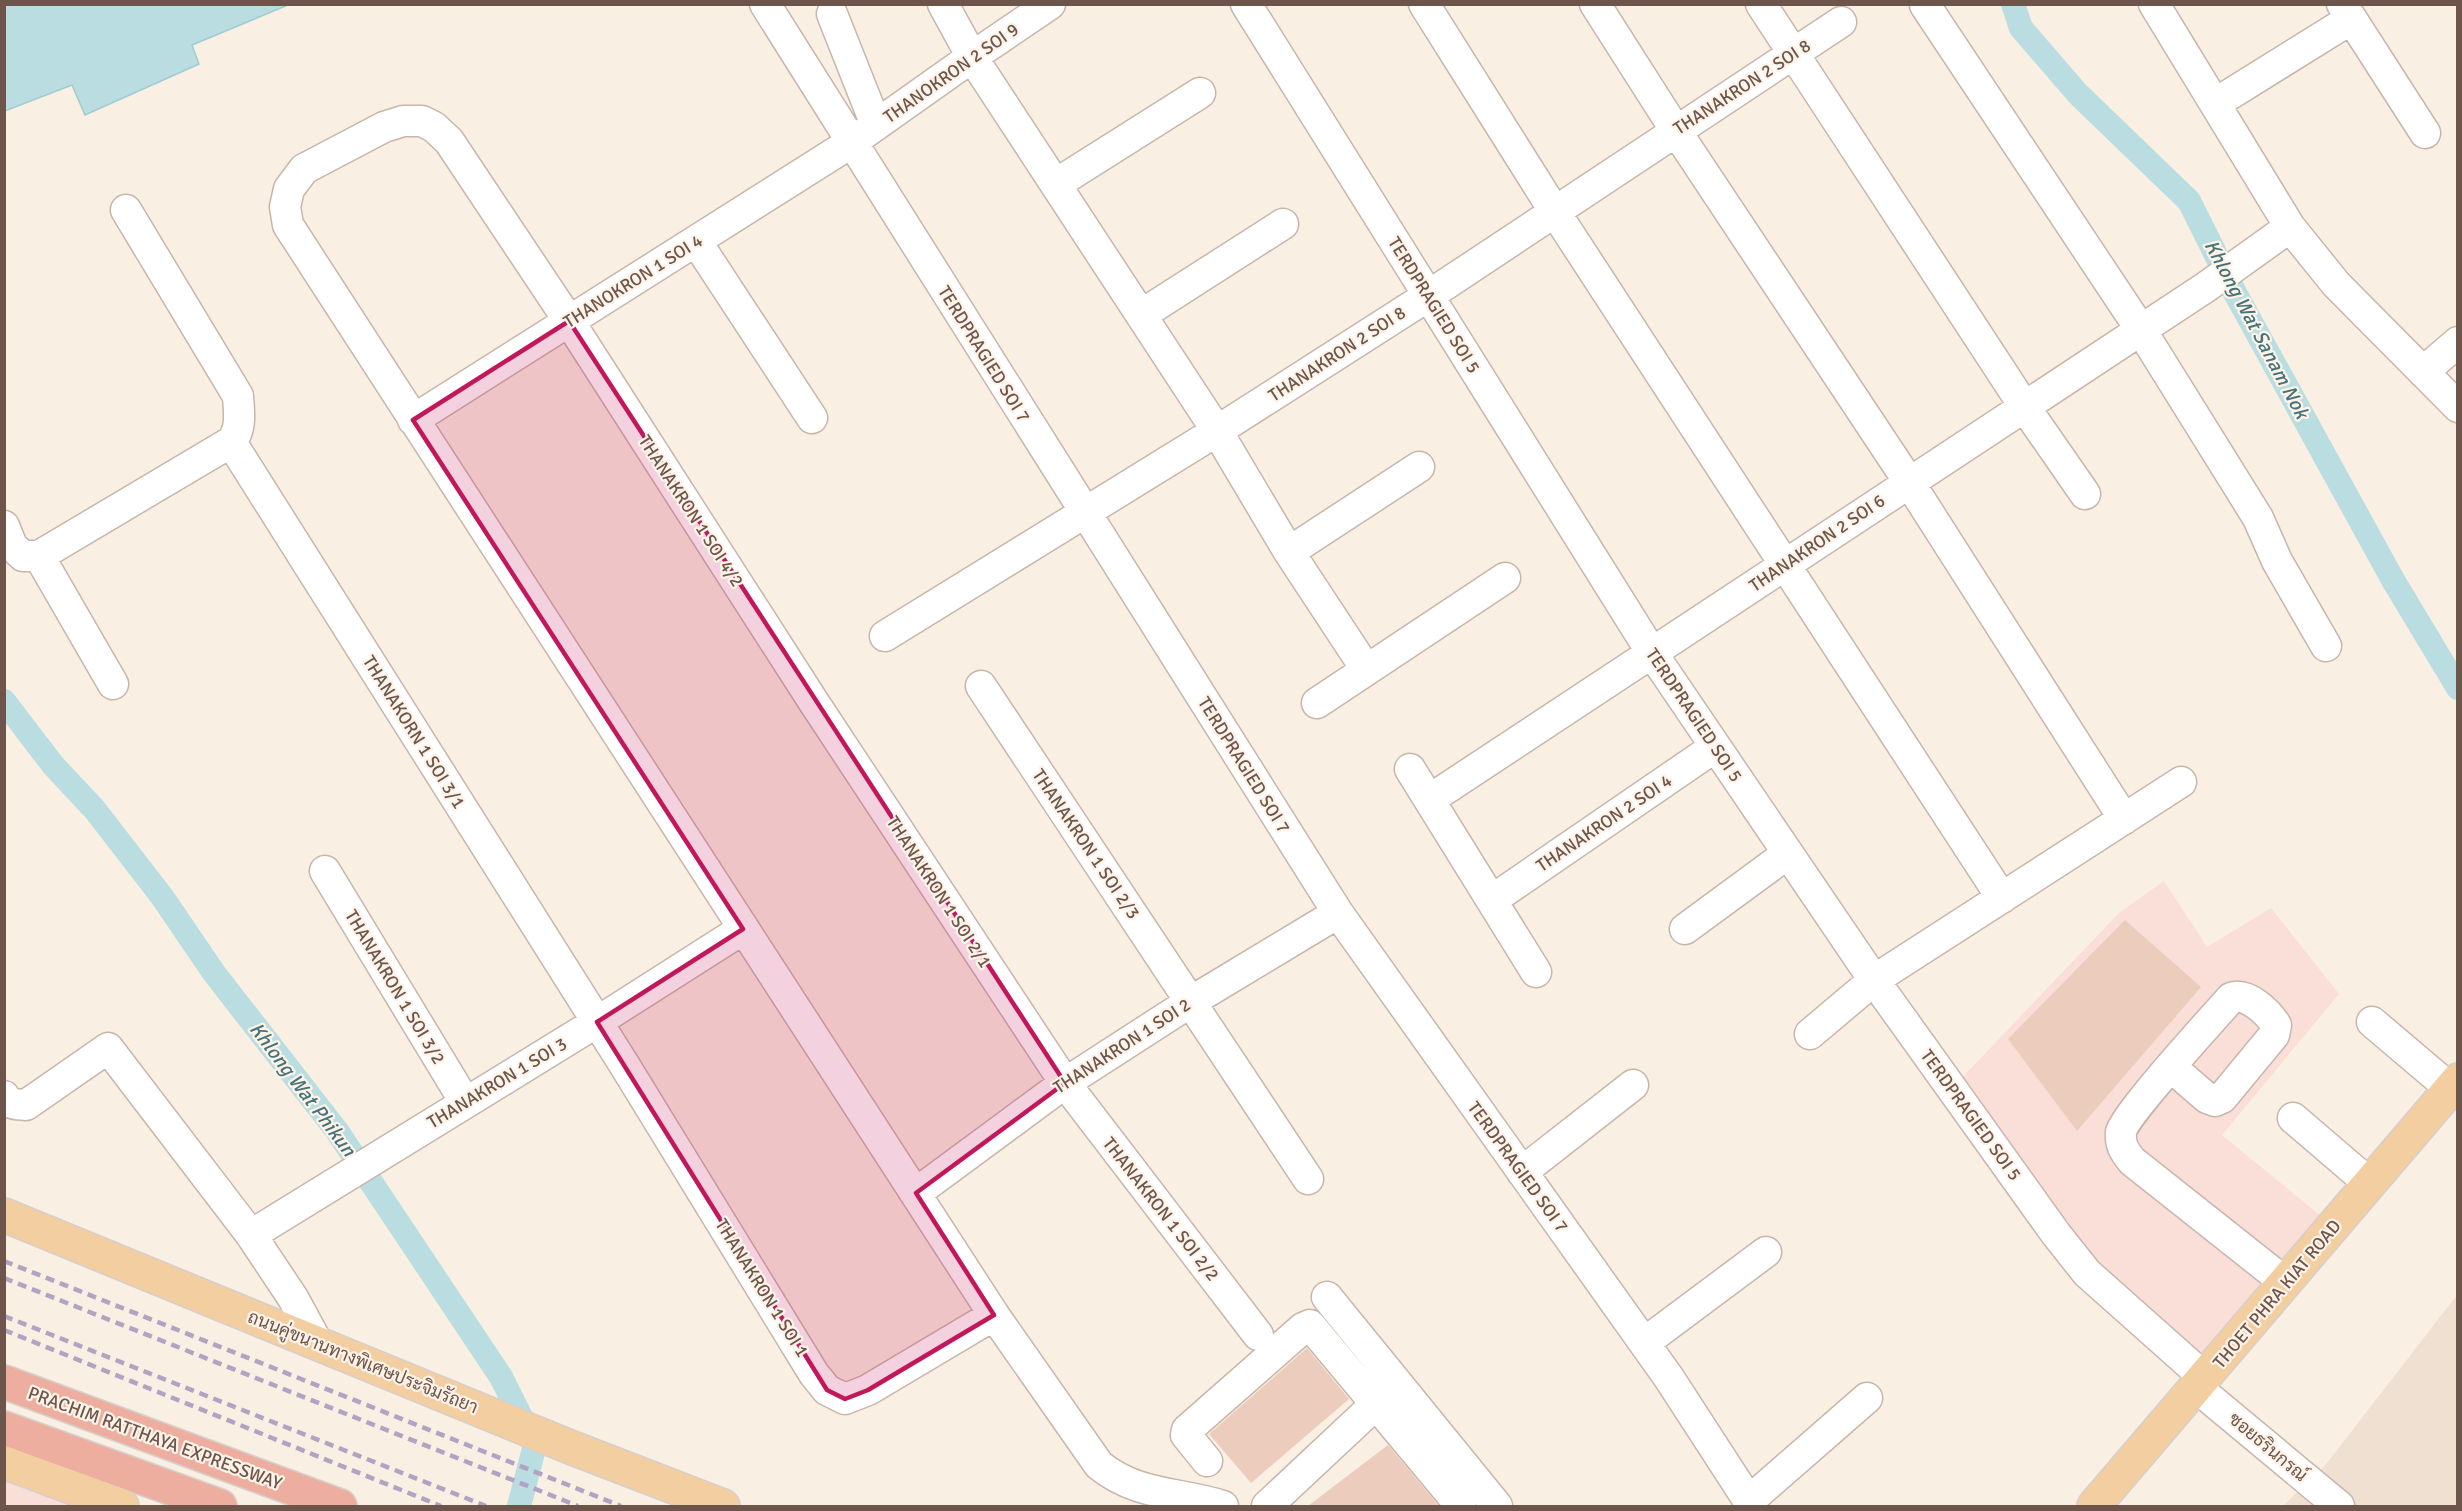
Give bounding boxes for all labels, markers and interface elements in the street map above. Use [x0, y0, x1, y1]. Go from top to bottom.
street label: THANOKRON 2 SOI 9 [879, 18, 1023, 128]
street label: THANAKRON 2 SOI 8 [1669, 34, 1815, 140]
street label: THANOKRON 1 SOI 4 [559, 229, 707, 333]
street label: TERDPRAGIED SOI 5 [1383, 233, 1485, 377]
water label: Khlong Wat Sanam Nok [2199, 236, 2315, 425]
street label: TERDPRAGIED SOI 7 [933, 282, 1035, 426]
street label: THANAKRON 2 SOI 8 [1264, 301, 1410, 407]
street label: THANAKRON 1 SOI 4/2 [634, 431, 748, 591]
street label: THANAKRON 2 SOI 6 [1745, 489, 1889, 597]
street label: TERDPRAGIED SOI 5 [1641, 644, 1747, 786]
street label: THANAKORN 1 SOI 3/1 [358, 651, 470, 813]
street label: TERDPRAGIED SOI 7 [1193, 693, 1295, 837]
street label: THANAKRON 1 SOI 2/3 [1028, 765, 1144, 923]
street label: THANAKRON 2 SOI 4 [1532, 769, 1676, 877]
street label: THANAKRON 1 SOI 2/1 [882, 812, 996, 972]
street label: THANAKRON 1 SOI 3/2 [340, 906, 450, 1068]
street label: THANAKRON 1 SOI 2 [1049, 993, 1195, 1099]
water label: Khlong Wat Phikun [244, 1017, 362, 1162]
street label: THANAKRON 1 SOI 3 [423, 1033, 571, 1133]
street label: TERDPRAGIED SOI 5 [1916, 1045, 2026, 1185]
street label: TERDPRAGIED SOI 7 [1463, 1097, 1573, 1237]
street label: THANAKRON 1 SOI 2/2 [1098, 1133, 1224, 1285]
street label: THANAKRON 1 SOI 1 [711, 1215, 813, 1361]
street label: THOET PHRA KIAT ROAD [2208, 1215, 2346, 1373]
street label: ถนนคู่ขนานทางพิเศษประจิมรัถยา [244, 1305, 482, 1420]
street label: PRACHIM RATTHAYA EXPRESSWAY [25, 1382, 285, 1494]
street label: ซอยธรินกรณ์ [2224, 1406, 2313, 1486]

